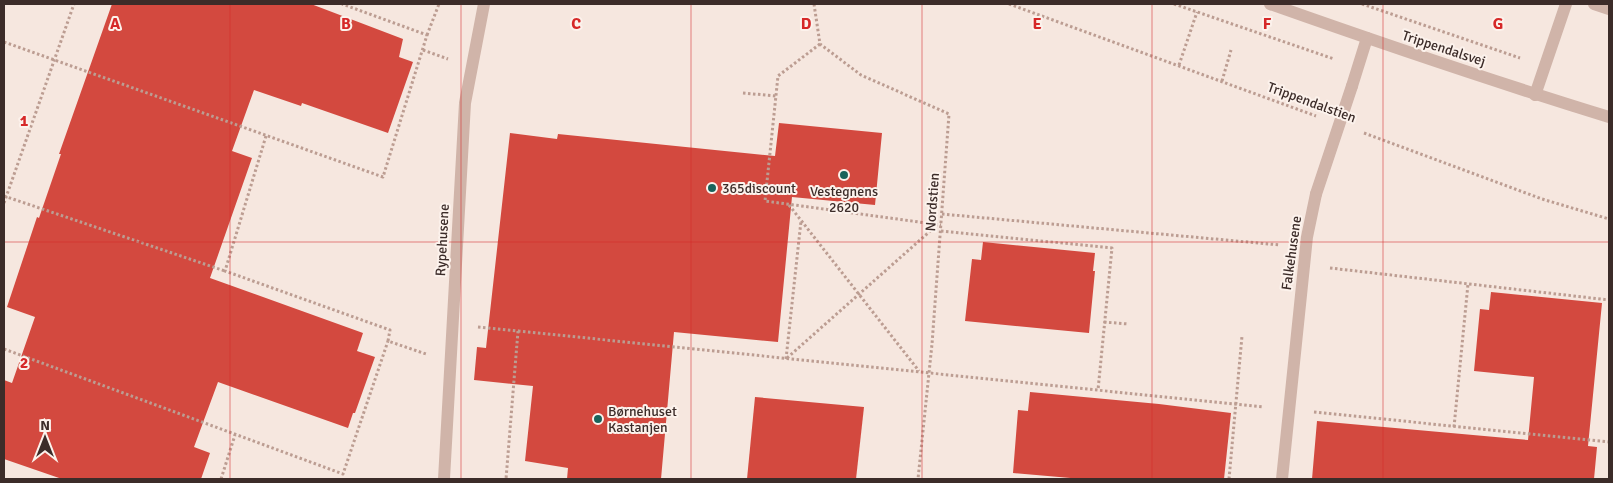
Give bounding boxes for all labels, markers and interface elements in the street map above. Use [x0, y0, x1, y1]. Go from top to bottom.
text: A [110, 14, 121, 34]
text: B [341, 14, 351, 34]
text: C [571, 14, 581, 34]
text: D [801, 14, 812, 34]
text: E [1032, 14, 1042, 34]
text: F [1263, 14, 1272, 34]
text: G [1493, 14, 1503, 34]
street label: Trippendalsvej [1400, 27, 1488, 70]
street label: Trippendalstien [1265, 79, 1358, 126]
text: 1 [20, 111, 29, 131]
marker: Vestegnens 2620 [838, 169, 850, 181]
street label: Nordstien [922, 172, 943, 232]
place label: 365discount [722, 180, 796, 197]
marker: 365discount [706, 182, 718, 194]
place label: Vestegnens 2620 [810, 183, 878, 216]
street label: Rypehusene [432, 203, 453, 277]
street label: Falkehusene [1278, 215, 1305, 291]
text: 2 [20, 353, 28, 373]
place label: Børnehuset Kastanjen [608, 403, 677, 436]
north arrow [20, 413, 70, 463]
marker: Børnehuset Kastanjen [592, 413, 604, 425]
text: N [40, 417, 50, 434]

